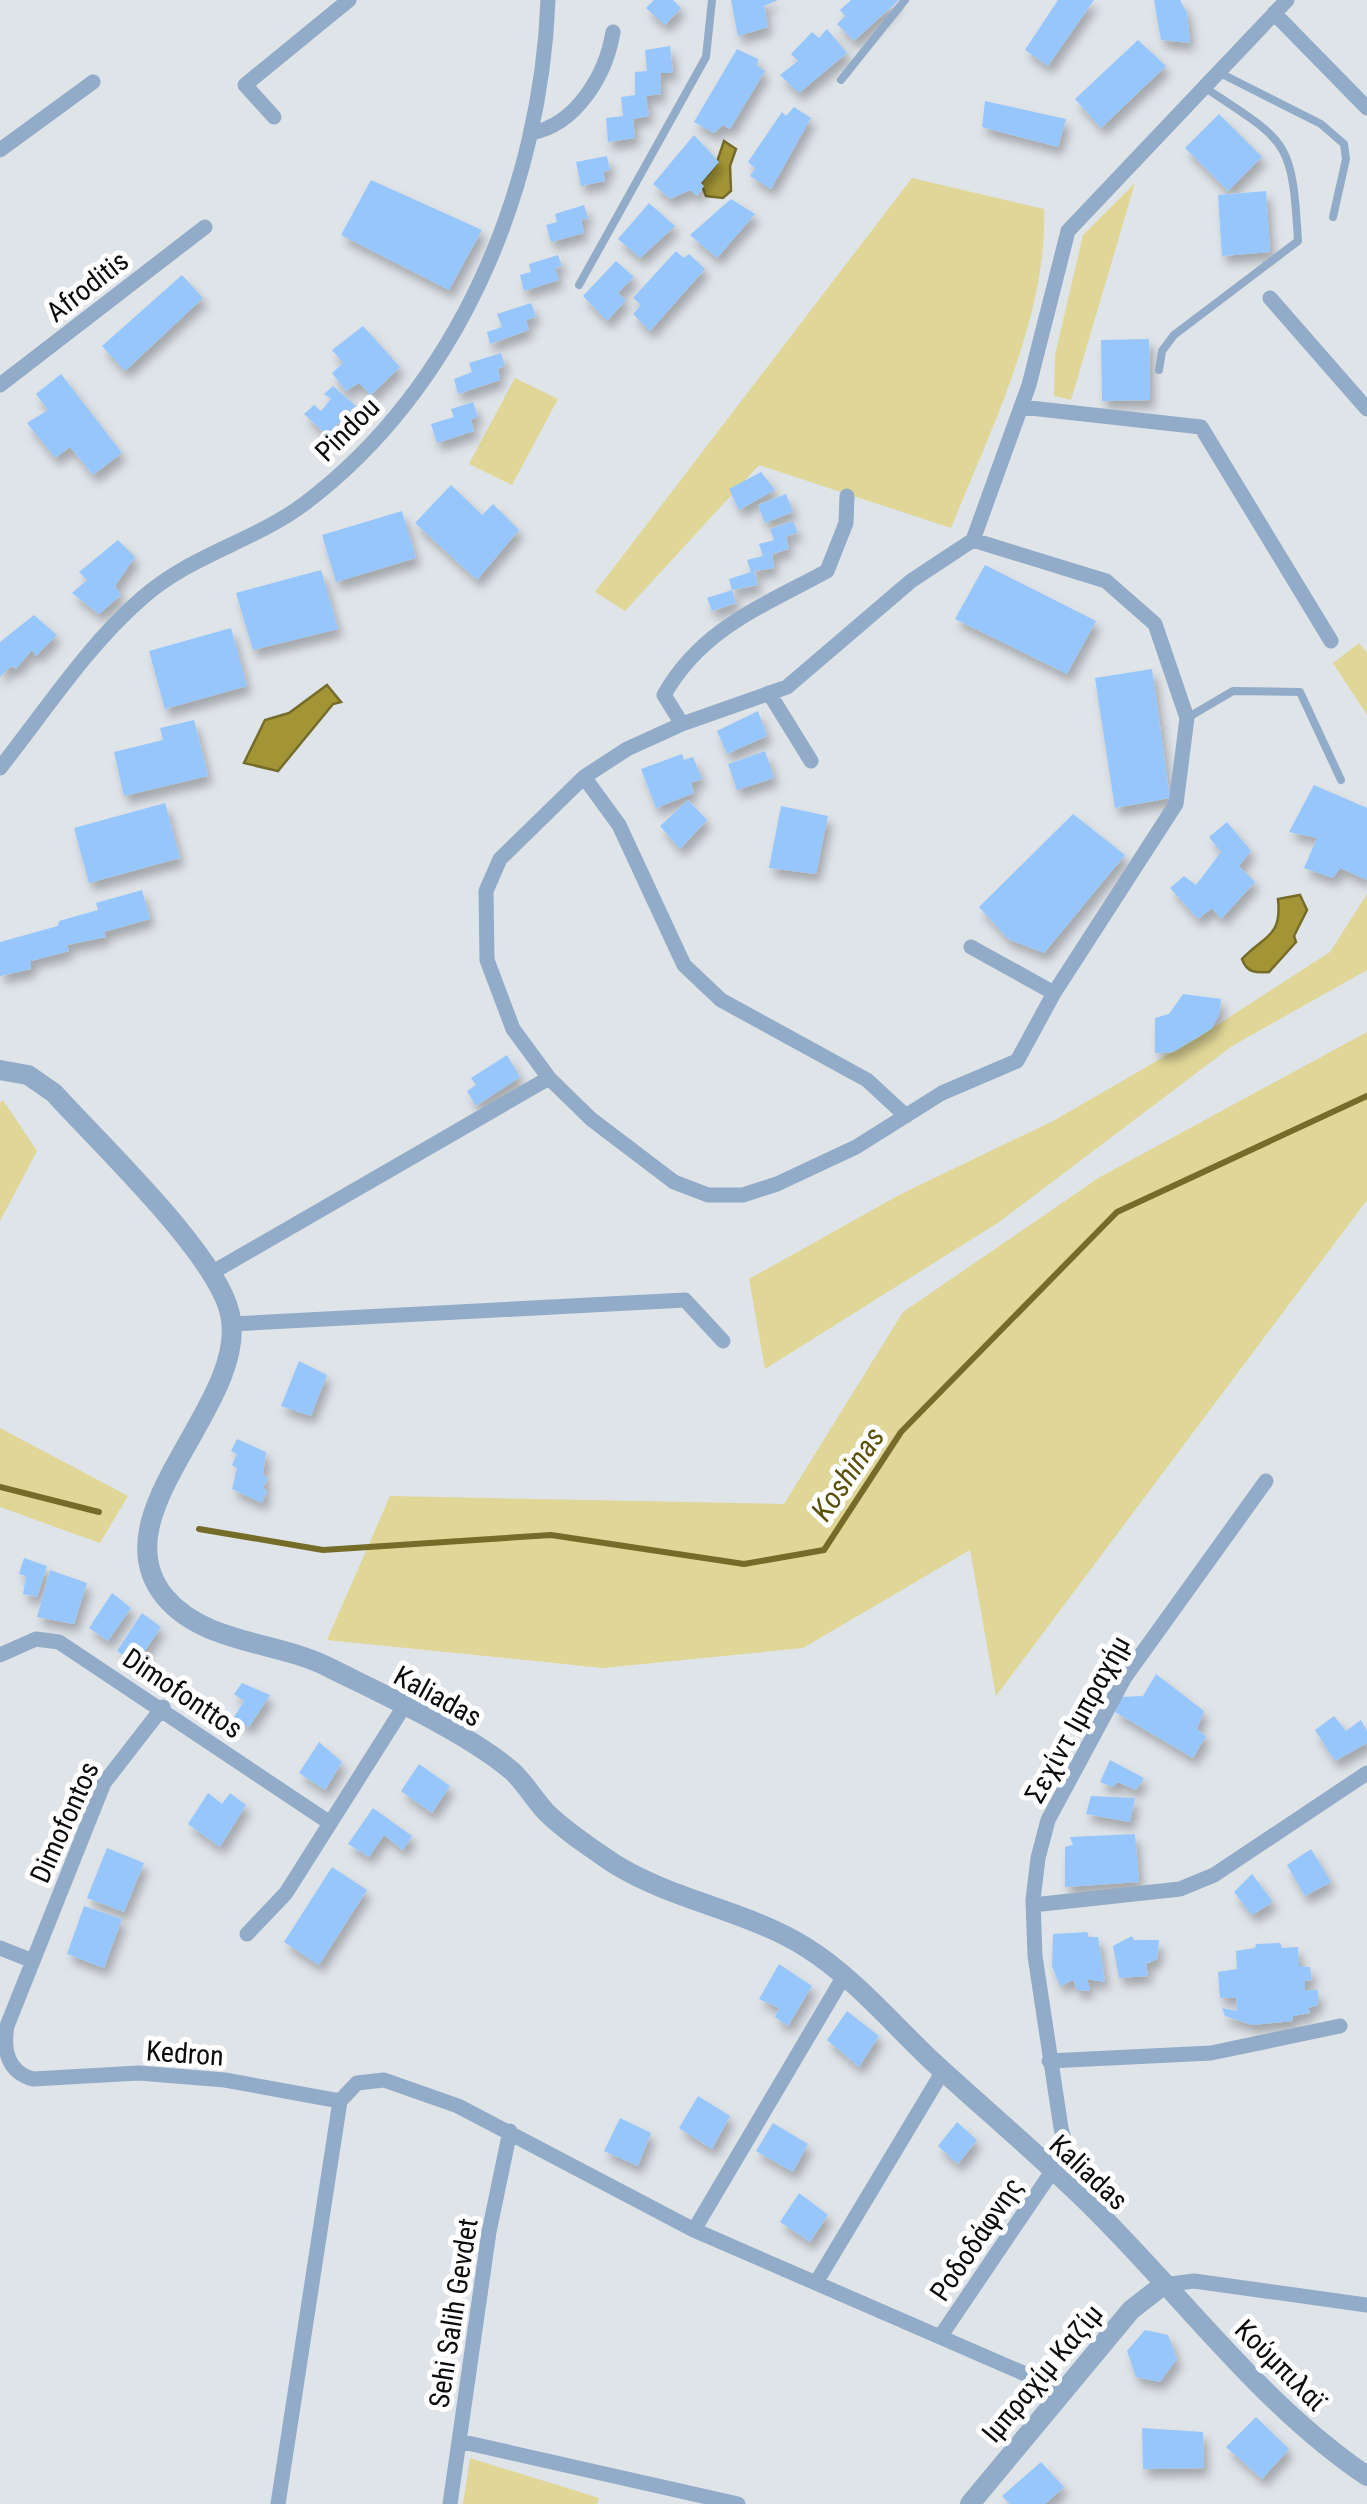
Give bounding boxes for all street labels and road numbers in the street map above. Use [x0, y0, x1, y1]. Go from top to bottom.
street label: Afroditis [40, 244, 135, 329]
street label: Pindou [308, 390, 386, 468]
street label: Σεχίντ Ιμπραχήμ [1018, 1630, 1137, 1809]
street label: Dimofonttos [117, 1641, 249, 1745]
street label: Kaliadas [388, 1659, 487, 1734]
street label: Dimofontos [23, 1757, 106, 1888]
street label: Kedron [145, 2034, 225, 2073]
street label: Kaliadas [1043, 2128, 1135, 2217]
street label: Ροδοδάφνης [923, 2171, 1030, 2307]
street label: Sehi Salih Gevdet [422, 2216, 485, 2410]
street label: Ιμπραχίμ Καζίμ [975, 2298, 1110, 2449]
street label: Κούμπιλαϊ [1228, 2313, 1334, 2418]

